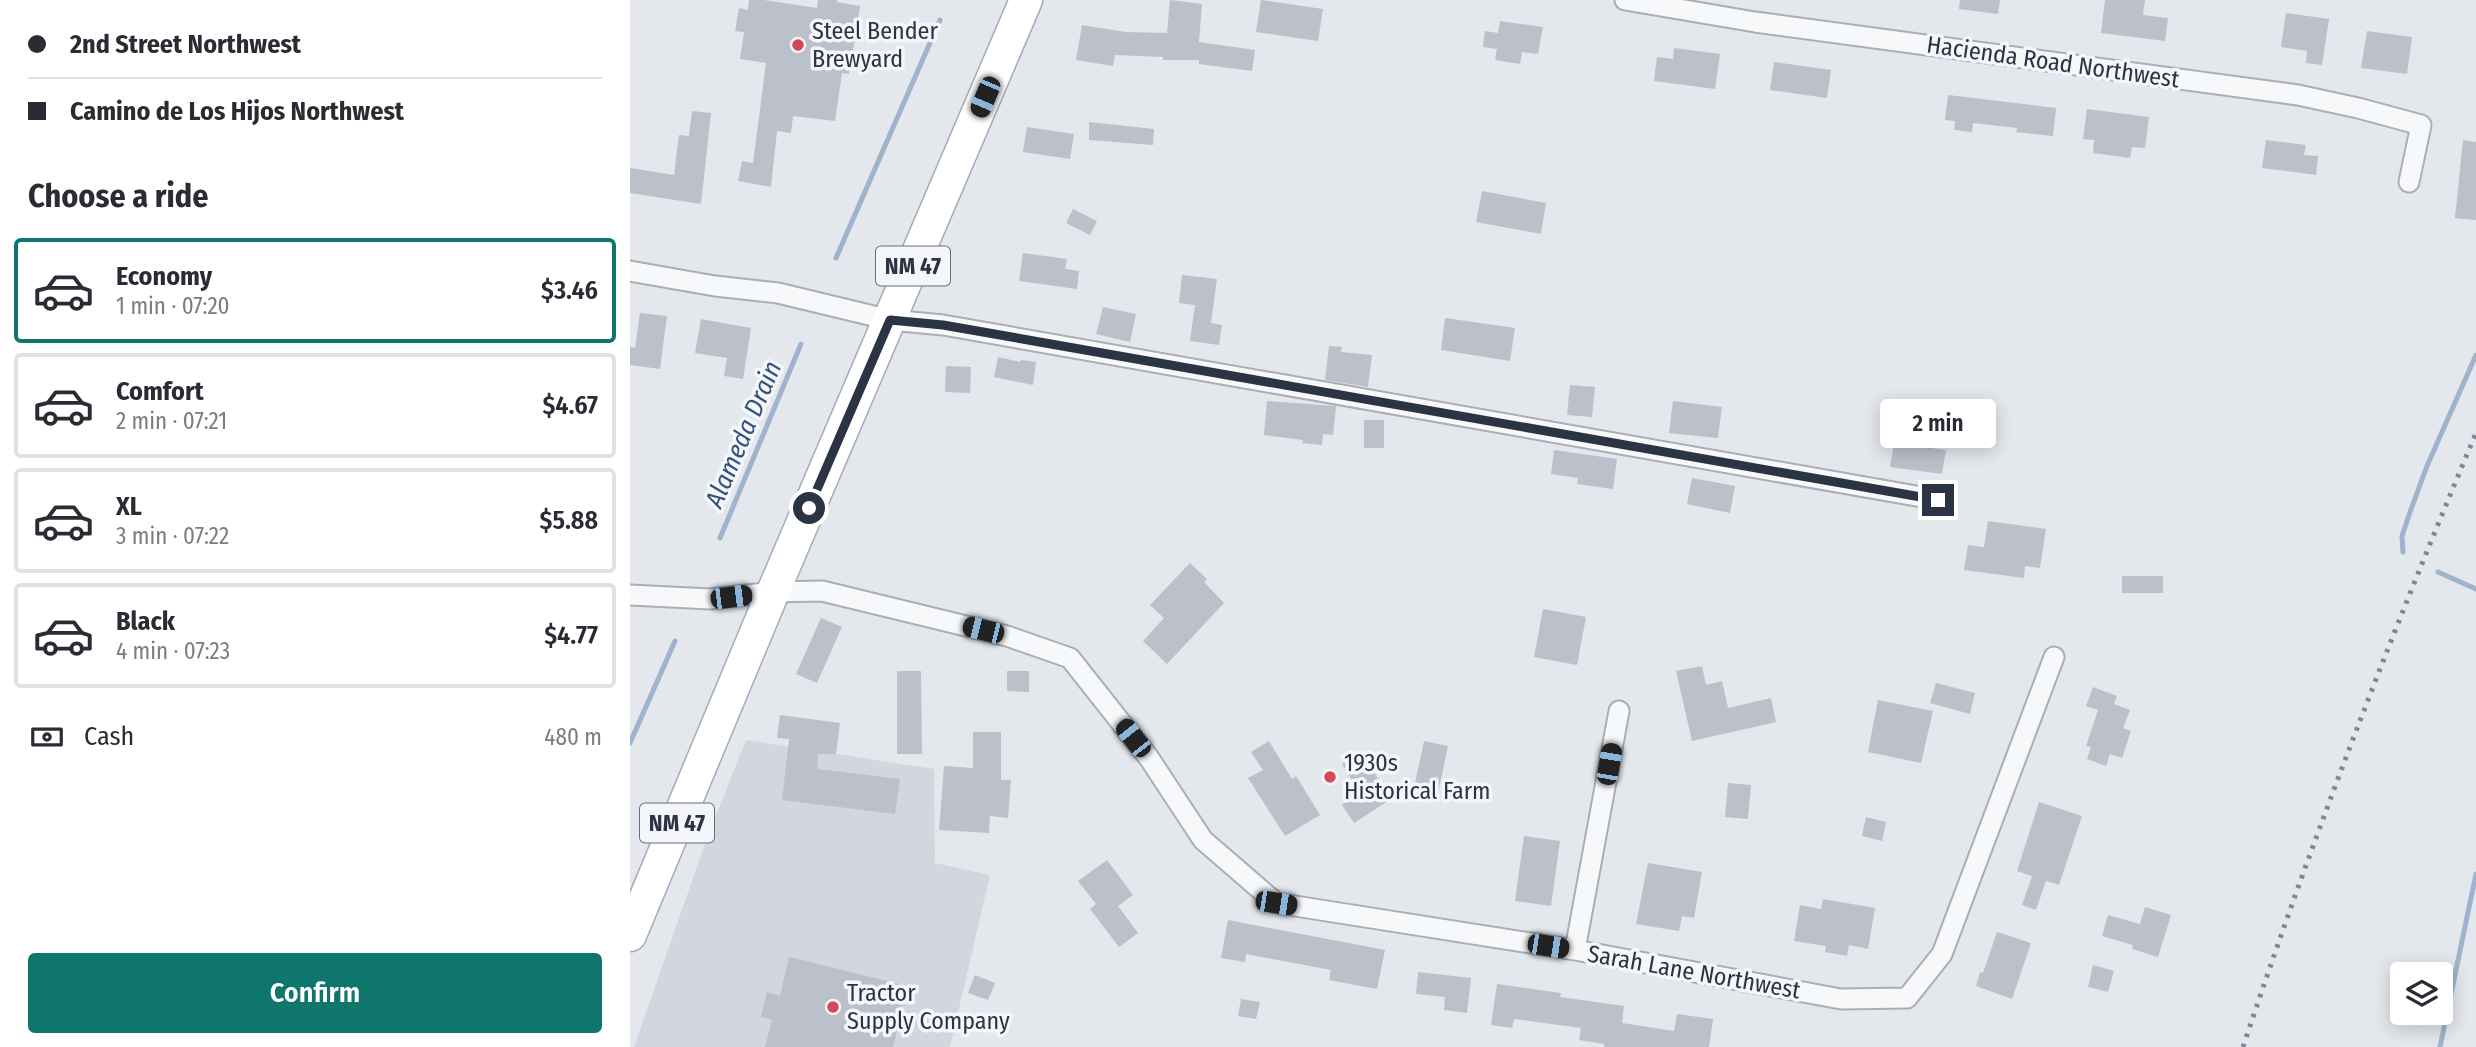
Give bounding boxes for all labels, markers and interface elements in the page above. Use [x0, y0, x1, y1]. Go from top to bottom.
place label: Steel Bender Brewyard [812, 17, 938, 73]
text: 2nd Street Northwest [70, 29, 301, 60]
street label: Hacienda Road Northwest [1925, 30, 2181, 94]
marker: Steel Bender Brewyard [790, 37, 806, 53]
car [968, 74, 1003, 120]
text: Camino de Los Hijos Northwest [70, 96, 404, 127]
text: Choose a ride [28, 177, 209, 215]
road number: NM 47 [876, 246, 950, 286]
icon: car [32, 259, 95, 322]
text: Economy [116, 261, 212, 292]
text: $3.46 [541, 275, 598, 306]
text: 1 min · 07:20 [116, 292, 230, 320]
water label: Alameda Drain [698, 356, 788, 513]
icon: car [32, 374, 95, 437]
text: Comfort [116, 376, 204, 407]
text: $4.67 [542, 390, 598, 421]
callout: 2 min [1880, 398, 1996, 448]
text: 2 min · 07:21 [116, 407, 227, 435]
text: 2 min [1912, 409, 1964, 437]
route end [1922, 484, 1954, 516]
icon: car [32, 489, 95, 552]
text: XL [116, 491, 142, 522]
route start [793, 492, 825, 524]
text: $5.88 [540, 505, 598, 536]
text: 3 min · 07:22 [116, 522, 229, 550]
car [709, 584, 754, 610]
icon: car [32, 604, 95, 667]
text: Black [116, 606, 175, 637]
car [961, 615, 1006, 645]
text: $4.77 [544, 620, 598, 651]
text: 4 min · 07:23 [116, 637, 230, 665]
car [1112, 715, 1155, 761]
icon: cash [28, 718, 66, 756]
text: Cash [84, 721, 134, 752]
text: 480 m [544, 723, 602, 751]
car [1596, 741, 1623, 787]
place label: 1930s Historical Farm [1344, 749, 1491, 805]
marker: 1930s Historical Farm [1322, 769, 1338, 785]
road number: NM 47 [640, 804, 714, 842]
car [1254, 889, 1299, 917]
car [1526, 932, 1571, 960]
street label: Sarah Lane Northwest [1585, 940, 1803, 1005]
button: Confirm [28, 953, 602, 1033]
map controls [2390, 962, 2453, 1025]
button: layers [2390, 962, 2453, 1025]
place label: Tractor Supply Company [847, 979, 1010, 1035]
marker: Tractor Supply Company [825, 999, 841, 1015]

